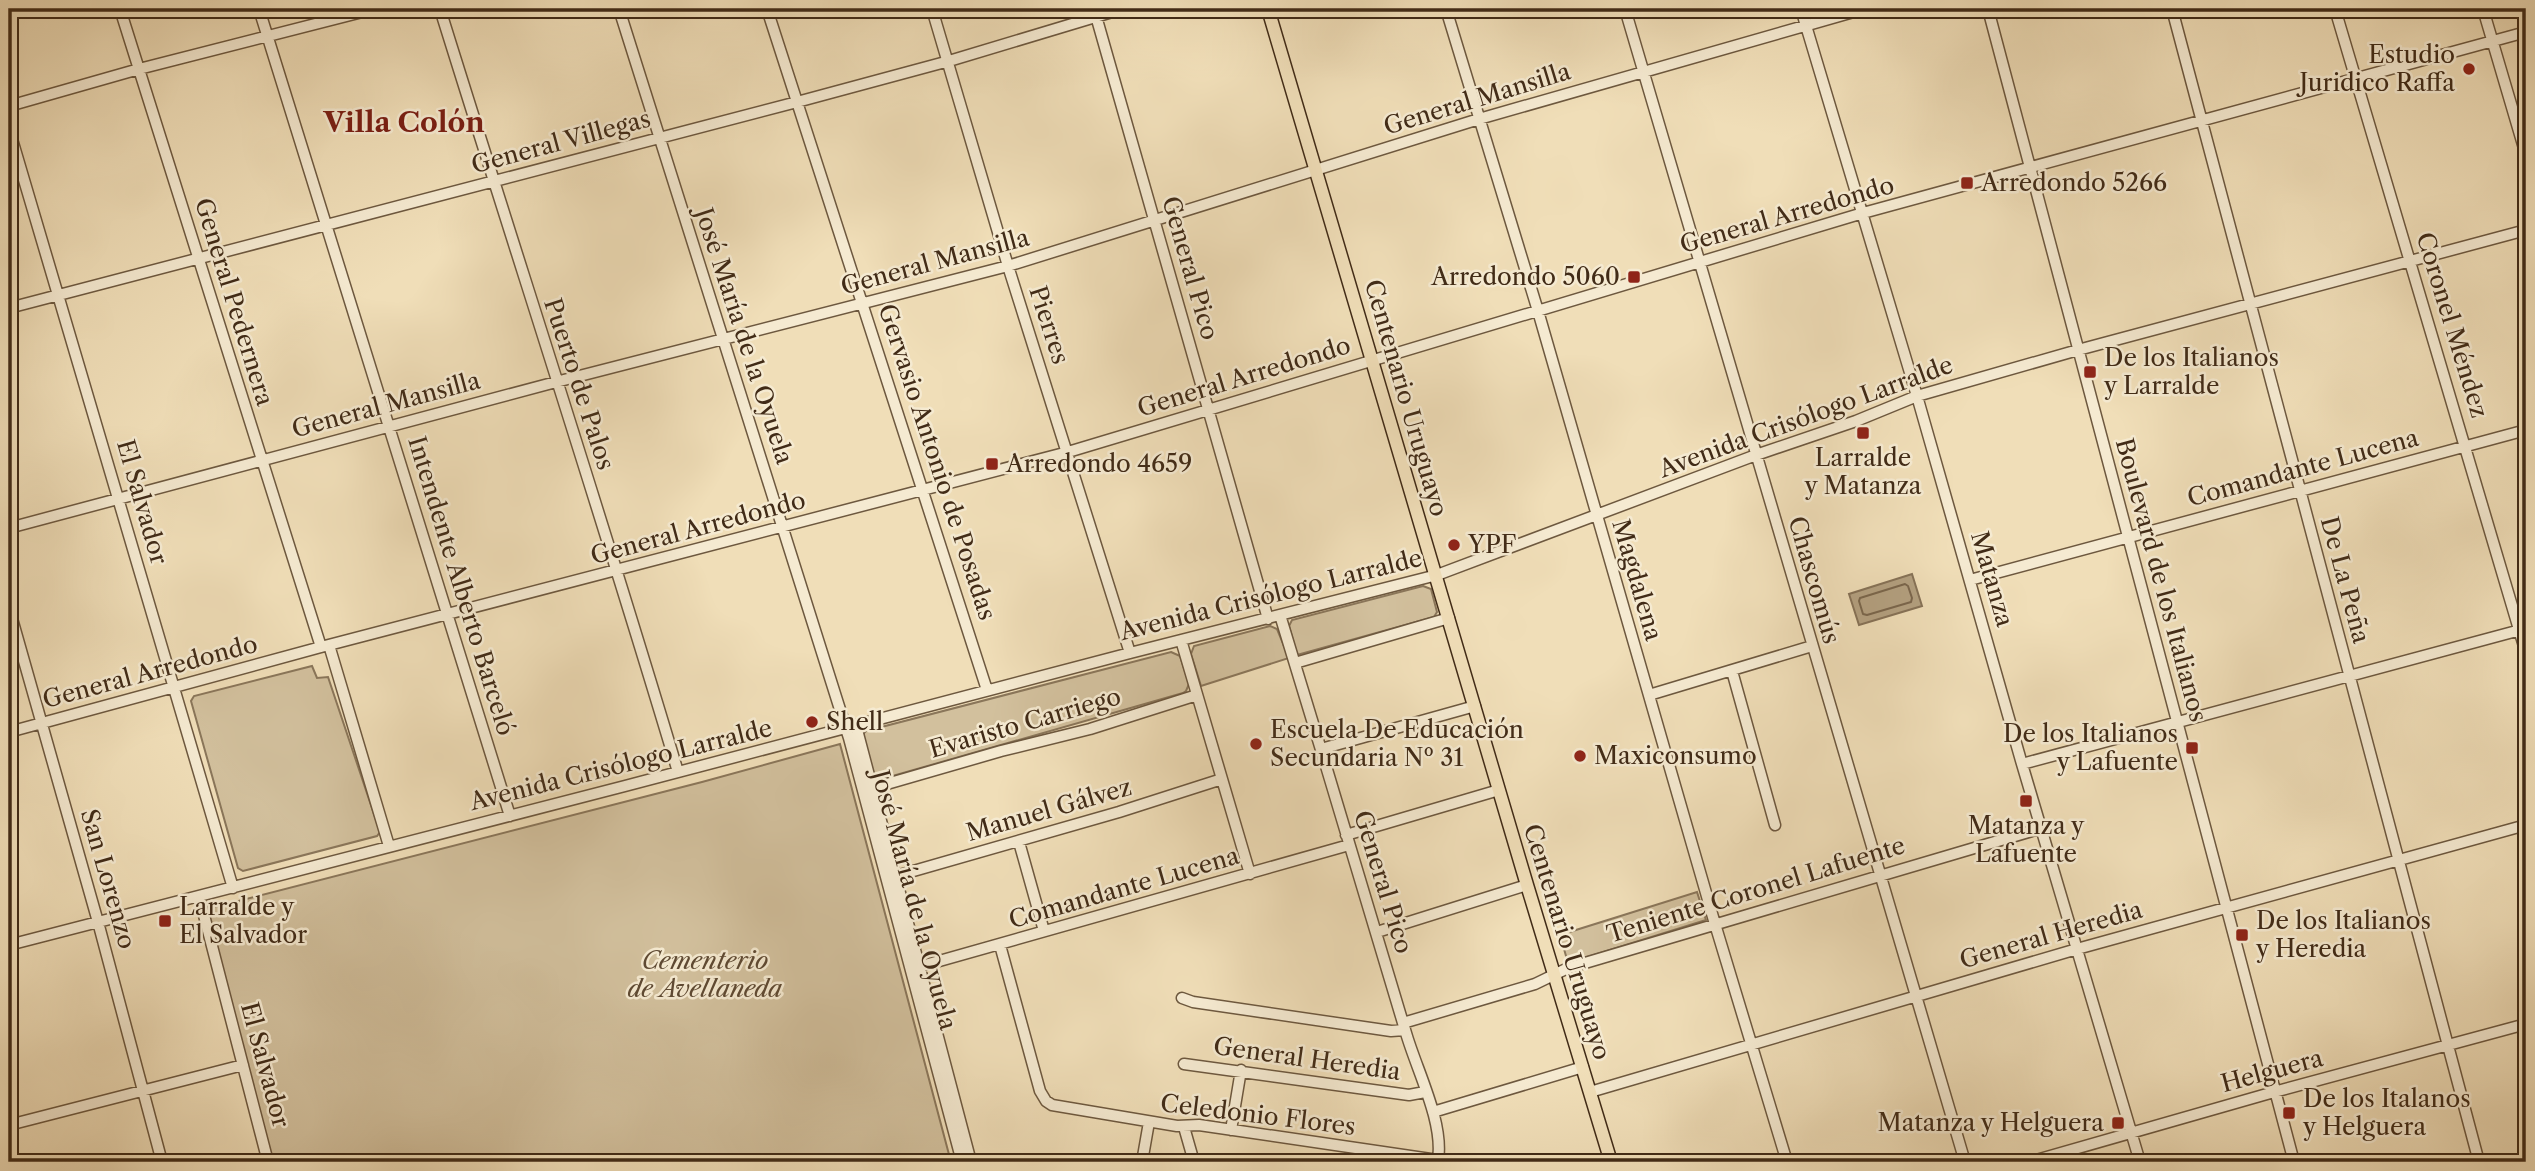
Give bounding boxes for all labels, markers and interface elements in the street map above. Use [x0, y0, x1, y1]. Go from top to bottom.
place label: Estudio Juridico Raffa [2296, 40, 2455, 97]
street label: General Mansilla [1380, 56, 1574, 141]
marker: Estudio Juridico Raffa [2461, 61, 2477, 77]
street label: General Villegas [468, 104, 654, 179]
district label: Villa Colón [322, 105, 485, 139]
place label: Arredondo 5266 [1980, 168, 2167, 197]
street label: General Arredondo [1677, 170, 1897, 259]
marker: Arredondo 5266 [1959, 175, 1975, 191]
street label: General Pico [1156, 193, 1225, 343]
street label: General Pedernera [189, 195, 280, 409]
street label: José María de la Oyuela [688, 200, 800, 468]
street label: General Mansilla [838, 222, 1033, 301]
street label: Coronel Méndez [2410, 229, 2494, 421]
place label: Arredondo 5060 [1430, 262, 1620, 291]
marker: Arredondo 5060 [1626, 269, 1642, 285]
street label: Centenario Uruguayo [1359, 276, 1454, 520]
street label: Pierres [1023, 282, 1076, 368]
street label: Puerto de Palos [538, 294, 621, 473]
street label: Gervasio Antonio de Posadas [873, 300, 1002, 623]
street label: General Arredondo [1134, 330, 1354, 423]
place label: De los Italianos y Larralde [2103, 343, 2279, 400]
street label: Avenida Crisólogo Larralde [1654, 350, 1957, 484]
marker: De los Italianos y Larralde [2082, 364, 2098, 380]
street label: General Mansilla [289, 365, 484, 444]
street label: Comandante Lucena [2184, 423, 2422, 512]
marker: Larralde y Matanza [1855, 425, 1871, 441]
street label: Intendente Alberto Barceló [402, 433, 521, 739]
street label: Boulevard de los Italianos [2110, 435, 2213, 725]
street label: El Salvador [111, 436, 174, 568]
place label: Larralde y Matanza [1804, 443, 1922, 500]
place label: Arredondo 4659 [1005, 449, 1192, 478]
marker: Arredondo 4659 [984, 456, 1000, 472]
street label: General Arredondo [587, 485, 808, 570]
street label: Chascomús [1782, 513, 1846, 647]
street label: De La Peña [2315, 513, 2376, 647]
street label: Magdalena [1606, 516, 1669, 644]
street label: Matanza [1965, 528, 2020, 630]
place label: YPF [1467, 530, 1516, 559]
marker: YPF [1446, 537, 1462, 553]
street label: Avenida Crisólogo Larralde [1116, 543, 1425, 646]
street label: General Arredondo [39, 629, 260, 714]
street label: Evaristo Carriego [926, 681, 1124, 764]
place label: Shell [826, 707, 883, 736]
street label: Avenida Crisólogo Larralde [466, 713, 775, 816]
marker: Shell [804, 714, 820, 730]
place label: Escuela De Educación Secundaria Nº 31 [1270, 715, 1524, 772]
place label: De los Italianos y Lafuente [2003, 719, 2178, 776]
marker: Escuela De Educación Secundaria Nº 31 [1248, 736, 1264, 752]
marker: De los Italianos y Lafuente [2184, 740, 2200, 756]
place label: Maxiconsumo [1594, 741, 1757, 770]
marker: Maxiconsumo [1572, 748, 1588, 764]
street label: José María de la Oyuela [865, 763, 963, 1033]
street label: Manuel Gálvez [963, 772, 1135, 847]
marker: Matanza y Lafuente [2018, 793, 2034, 809]
street label: San Lorenzo [75, 806, 142, 952]
street label: General Pico [1348, 807, 1419, 957]
place label: Matanza y Lafuente [1968, 811, 2085, 868]
street label: Centenario Uruguayo [1518, 821, 1617, 1063]
street label: Teniente Coronel Lafuente [1603, 830, 1908, 949]
street label: Comandante Lucena [1005, 841, 1243, 934]
place label: Larralde y El Salvador [179, 892, 307, 949]
street label: General Heredia [1956, 894, 2146, 974]
place label: De los Italianos y Heredia [2255, 906, 2431, 963]
marker: Larralde y El Salvador [157, 913, 173, 929]
marker: De los Italianos y Heredia [2234, 927, 2250, 943]
park label: Cementerio de Avellaneda [628, 946, 782, 1003]
street label: El Salvador [235, 999, 296, 1131]
street label: General Heredia [1212, 1031, 1403, 1086]
street label: Helguera [2218, 1043, 2326, 1098]
place label: De los Italanos y Helguera [2302, 1084, 2471, 1141]
street label: Celedonio Flores [1159, 1088, 1357, 1141]
marker: De los Italanos y Helguera [2281, 1105, 2297, 1121]
place label: Matanza y Helguera [1878, 1108, 2104, 1137]
marker: Matanza y Helguera [2110, 1115, 2126, 1131]

